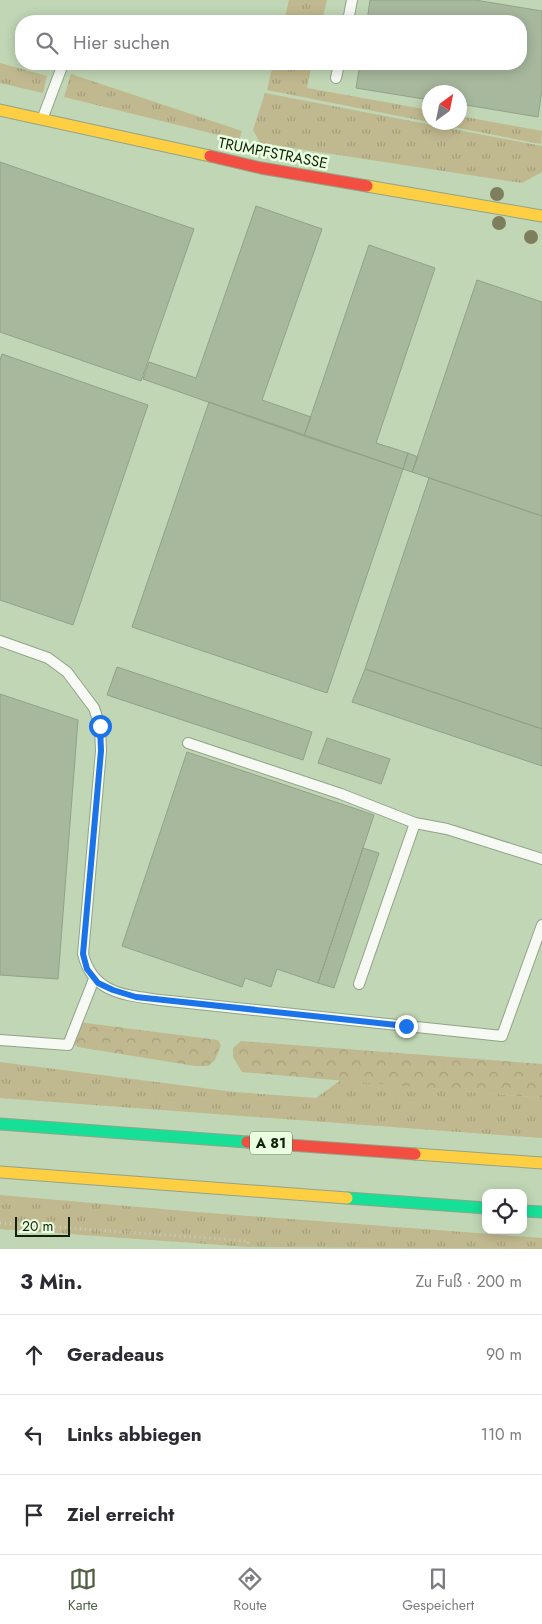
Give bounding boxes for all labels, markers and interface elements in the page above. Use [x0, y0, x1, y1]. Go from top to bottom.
search box [15, 15, 527, 70]
icon: search [33, 29, 61, 57]
text: Hier suchen [73, 29, 170, 56]
north arrow [422, 85, 467, 130]
street label: TRUMPFSTRASSE [217, 132, 329, 174]
route start [89, 715, 112, 738]
route end [395, 1015, 418, 1038]
road number: A 81 [250, 1132, 292, 1154]
map controls [482, 1189, 527, 1234]
button: locate [482, 1189, 527, 1234]
scale bar [15, 1214, 70, 1237]
text: 20 m [22, 1216, 54, 1236]
text: 3 Min. [20, 1267, 83, 1297]
text: Zu Fuß · 200 m [415, 1270, 522, 1293]
icon: ahead [20, 1341, 48, 1369]
text: Geradeaus [67, 1341, 164, 1368]
text: 90 m [486, 1343, 522, 1366]
icon: left [20, 1421, 48, 1449]
text: Links abbiegen [67, 1421, 202, 1448]
text: 110 m [481, 1423, 522, 1446]
icon: arrive [20, 1501, 48, 1529]
text: Ziel erreicht [67, 1501, 174, 1528]
tab: Karte [68, 1565, 98, 1615]
tab: Route [233, 1565, 267, 1615]
tab: Gespeichert [402, 1565, 474, 1615]

